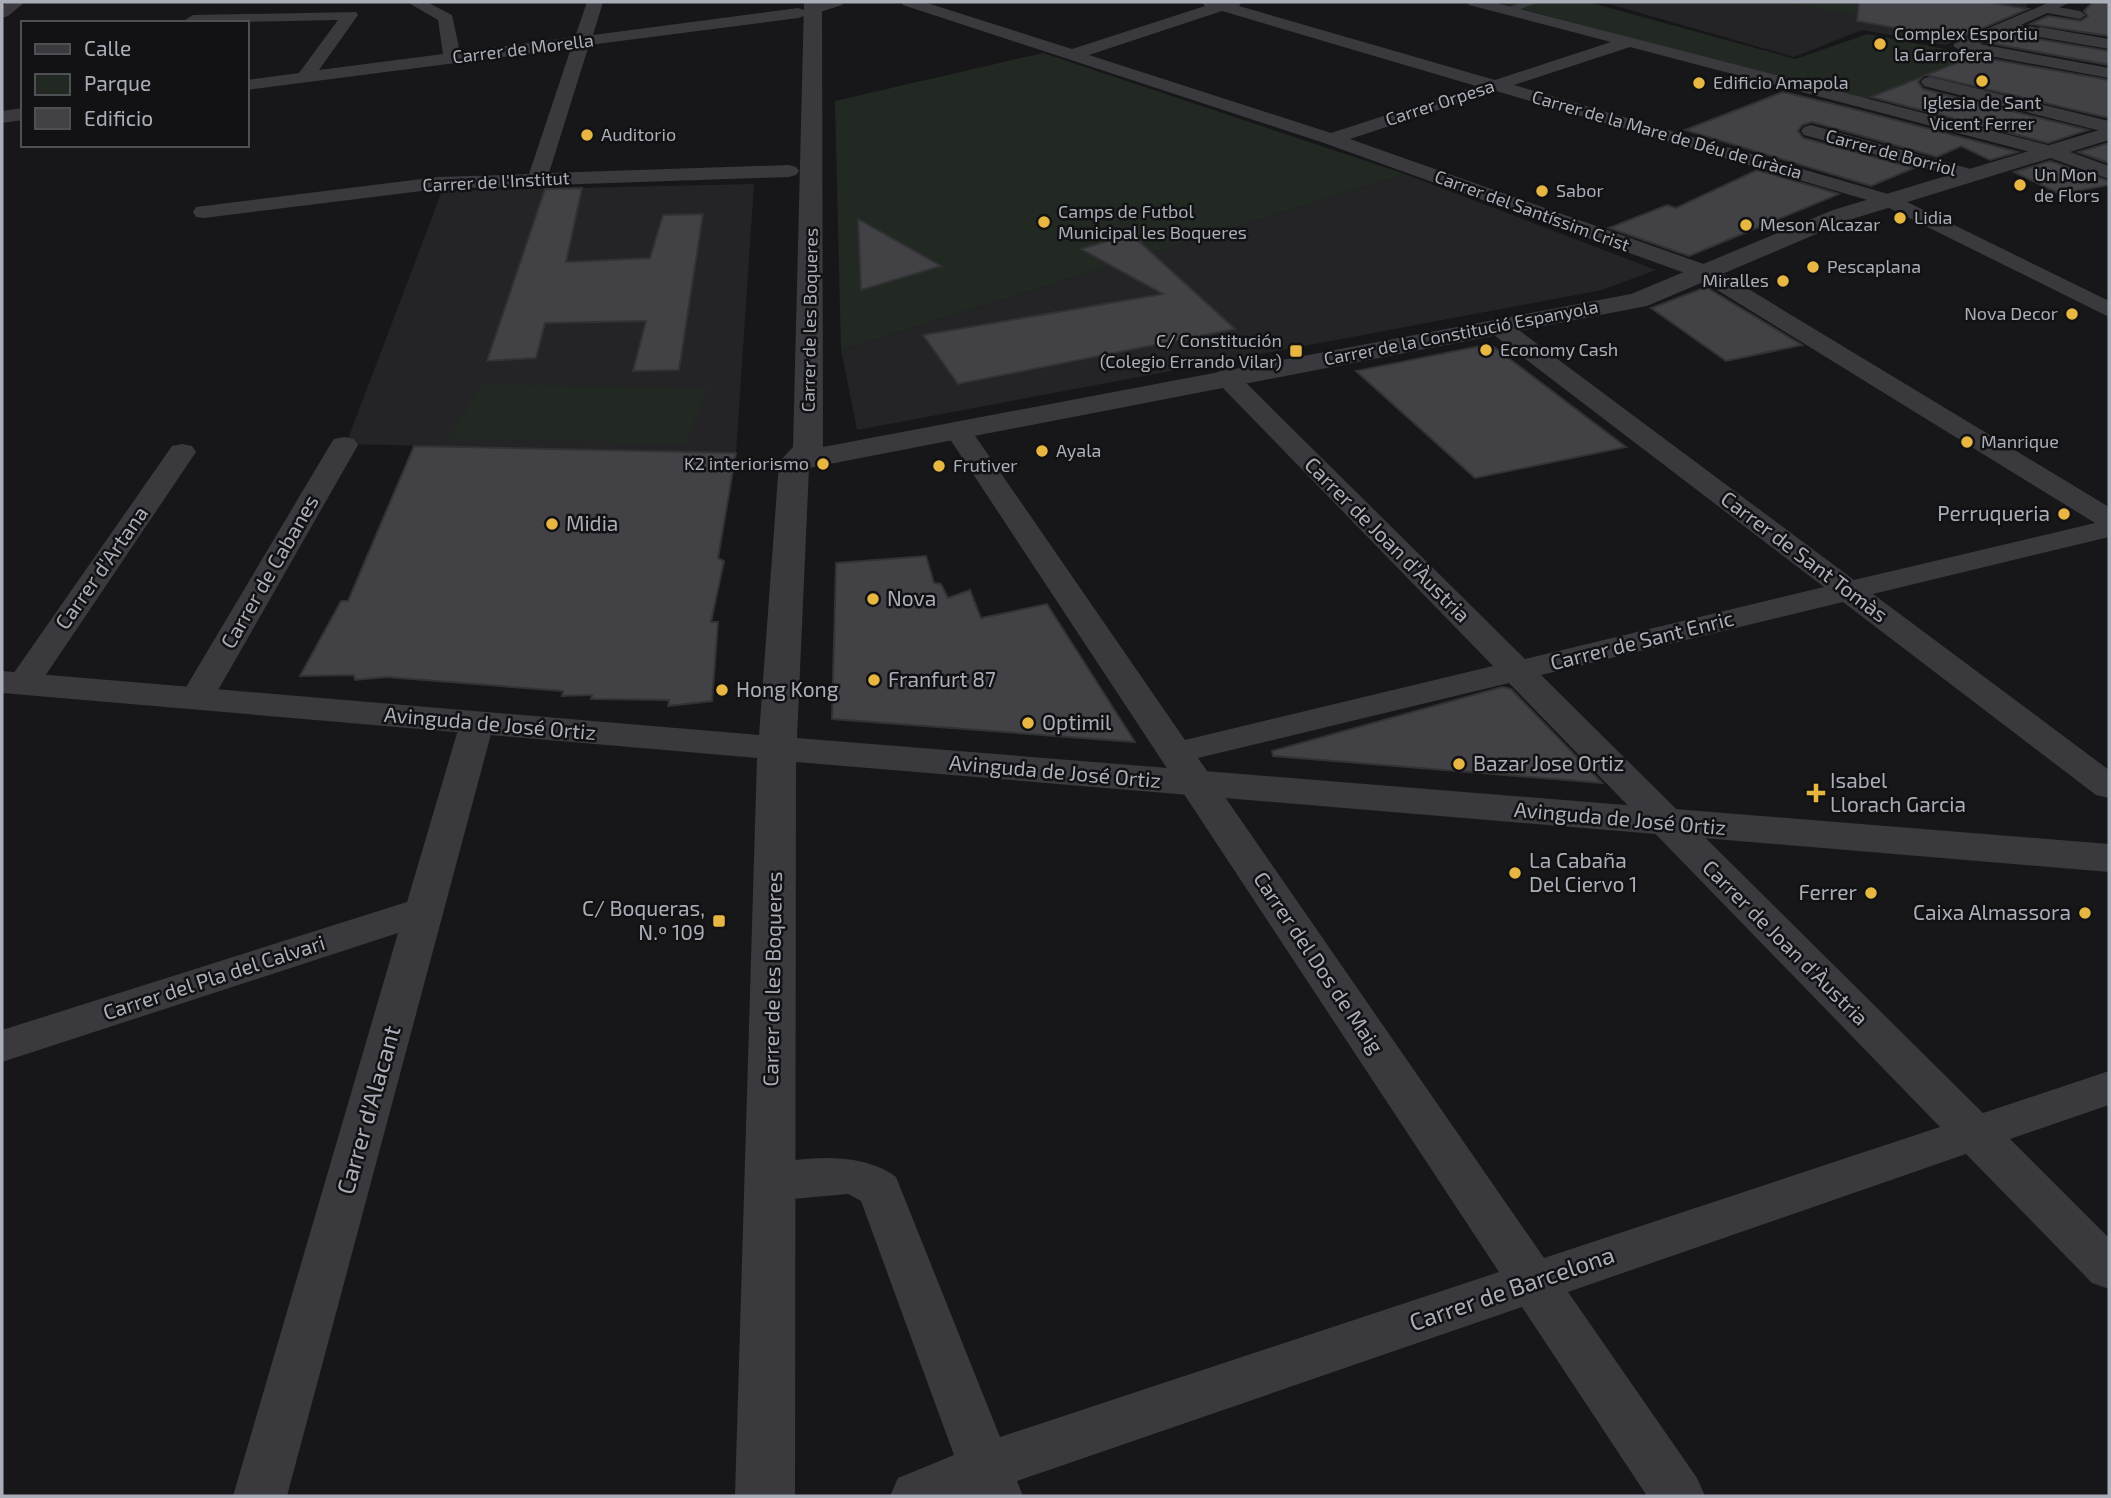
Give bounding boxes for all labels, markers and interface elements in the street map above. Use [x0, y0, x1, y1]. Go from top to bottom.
legend [21, 21, 248, 147]
place label: Complex Esportiu la Garrofera [1894, 22, 2038, 65]
street label: Carrer de Morella [451, 28, 595, 68]
text: Calle [84, 35, 131, 60]
marker: Complex Esportiu la Garrofera [1872, 36, 1888, 52]
text: Parque [84, 70, 151, 95]
place label: Edificio Amapola [1713, 71, 1849, 93]
marker: Iglesia de Sant Vicent Ferrer [1974, 73, 1990, 89]
street label: Carrer Orpesa [1382, 74, 1497, 130]
marker: Edificio Amapola [1691, 75, 1707, 91]
street label: Carrer de la Mare de Déu de Gràcia [1530, 85, 1805, 183]
place label: Iglesia de Sant Vicent Ferrer [1923, 91, 2041, 134]
text: Edificio [84, 105, 153, 130]
place label: Auditorio [601, 123, 676, 145]
street label: Carrer de Borriol [1823, 124, 1960, 180]
marker: Auditorio [579, 127, 595, 143]
place label: Un Mon de Flors [2034, 163, 2100, 206]
street label: Carrer del Santíssim Crist [1432, 164, 1633, 256]
street label: Carrer de l'Institut [422, 166, 570, 196]
marker: Un Mon de Flors [2012, 177, 2028, 193]
place label: Sabor [1556, 179, 1604, 201]
marker: Sabor [1534, 183, 1550, 199]
place label: Camps de Futbol Municipal les Boqueres [1058, 200, 1247, 243]
place label: Lidia [1914, 206, 1952, 228]
marker: Lidia [1892, 210, 1908, 226]
place label: Meson Alcazar [1760, 213, 1880, 235]
marker: Camps de Futbol Municipal les Boqueres [1036, 214, 1052, 230]
marker: Meson Alcazar [1738, 217, 1754, 233]
street label: Carrer de les Boqueres [796, 228, 822, 412]
place label: Pescaplana [1827, 255, 1921, 277]
marker: Pescaplana [1805, 259, 1821, 275]
place label: Miralles [1702, 269, 1769, 291]
marker: Miralles [1775, 273, 1791, 289]
street label: Carrer de la Constitució Espanyola [1322, 295, 1600, 369]
place label: Nova Decor [1964, 302, 2058, 324]
marker: Nova Decor [2064, 306, 2080, 322]
place label: C/ Constitución (Colegio Errando Vilar) [1100, 329, 1282, 372]
place label: Economy Cash [1500, 338, 1618, 360]
marker: Economy Cash [1478, 342, 1494, 358]
marker: C/ Constitución (Colegio Errando Vilar) [1288, 343, 1304, 359]
place label: Manrique [1981, 430, 2059, 452]
marker: Manrique [1959, 434, 1975, 450]
place label: Ayala [1056, 439, 1101, 461]
marker: Ayala [1034, 443, 1050, 459]
street label: Carrer de Joan d'Àustria [1300, 451, 1476, 627]
place label: K2 interiorismo [684, 452, 809, 474]
place label: Frutiver [953, 454, 1018, 476]
marker: K2 interiorismo [815, 456, 831, 472]
marker: Frutiver [931, 458, 947, 474]
street label: Carrer de Sant Tomàs [1717, 485, 1893, 627]
street label: Carrer de Cabanes [215, 490, 323, 652]
place label: Perruqueria [1937, 500, 2050, 525]
street label: Carrer d'Artana [49, 501, 152, 633]
marker: Perruqueria [2056, 506, 2072, 522]
place label: Midia [566, 510, 618, 535]
marker: Midia [544, 516, 560, 532]
place label: Nova [887, 585, 936, 610]
marker: Nova [865, 591, 881, 607]
street label: Carrer de Sant Enric [1547, 605, 1736, 674]
place label: Franfurt 87 [888, 666, 996, 691]
marker: Franfurt 87 [866, 672, 882, 688]
place label: Hong Kong [736, 676, 839, 701]
marker: Hong Kong [714, 682, 730, 698]
street label: Avinguda de José Ortiz [383, 701, 597, 744]
place label: Optimil [1042, 709, 1112, 734]
marker: Optimil [1020, 715, 1036, 731]
street label: Avinguda de José Ortiz [948, 749, 1162, 792]
place label: Bazar Jose Ortiz [1473, 750, 1624, 775]
marker: Bazar Jose Ortiz [1451, 756, 1467, 772]
place label: Isabel Llorach Garcia [1830, 767, 1966, 816]
marker: Isabel Llorach Garcia [1808, 785, 1824, 801]
street label: Avinguda de José Ortiz [1513, 796, 1727, 839]
place label: La Cabaña Del Ciervo 1 [1529, 847, 1637, 896]
street label: Carrer de Joan d'Àustria [1698, 854, 1874, 1030]
marker: La Cabaña Del Ciervo 1 [1507, 865, 1523, 881]
street label: Carrer del Dos de Maig [1249, 867, 1390, 1058]
street label: Carrer de les Boqueres [757, 871, 786, 1087]
place label: Ferrer [1798, 879, 1858, 904]
marker: Ferrer [1863, 885, 1879, 901]
place label: C/ Boqueras, N.º 109 [582, 895, 705, 944]
place label: Caixa Almassora [1913, 899, 2071, 924]
marker: Caixa Almassora [2077, 905, 2093, 921]
marker: C/ Boqueras, N.º 109 [711, 913, 727, 929]
street label: Carrer del Pla del Calvari [99, 929, 328, 1024]
street label: Carrer d'Alacant [330, 1022, 406, 1197]
street label: Carrer de Barcelona [1405, 1239, 1618, 1336]

